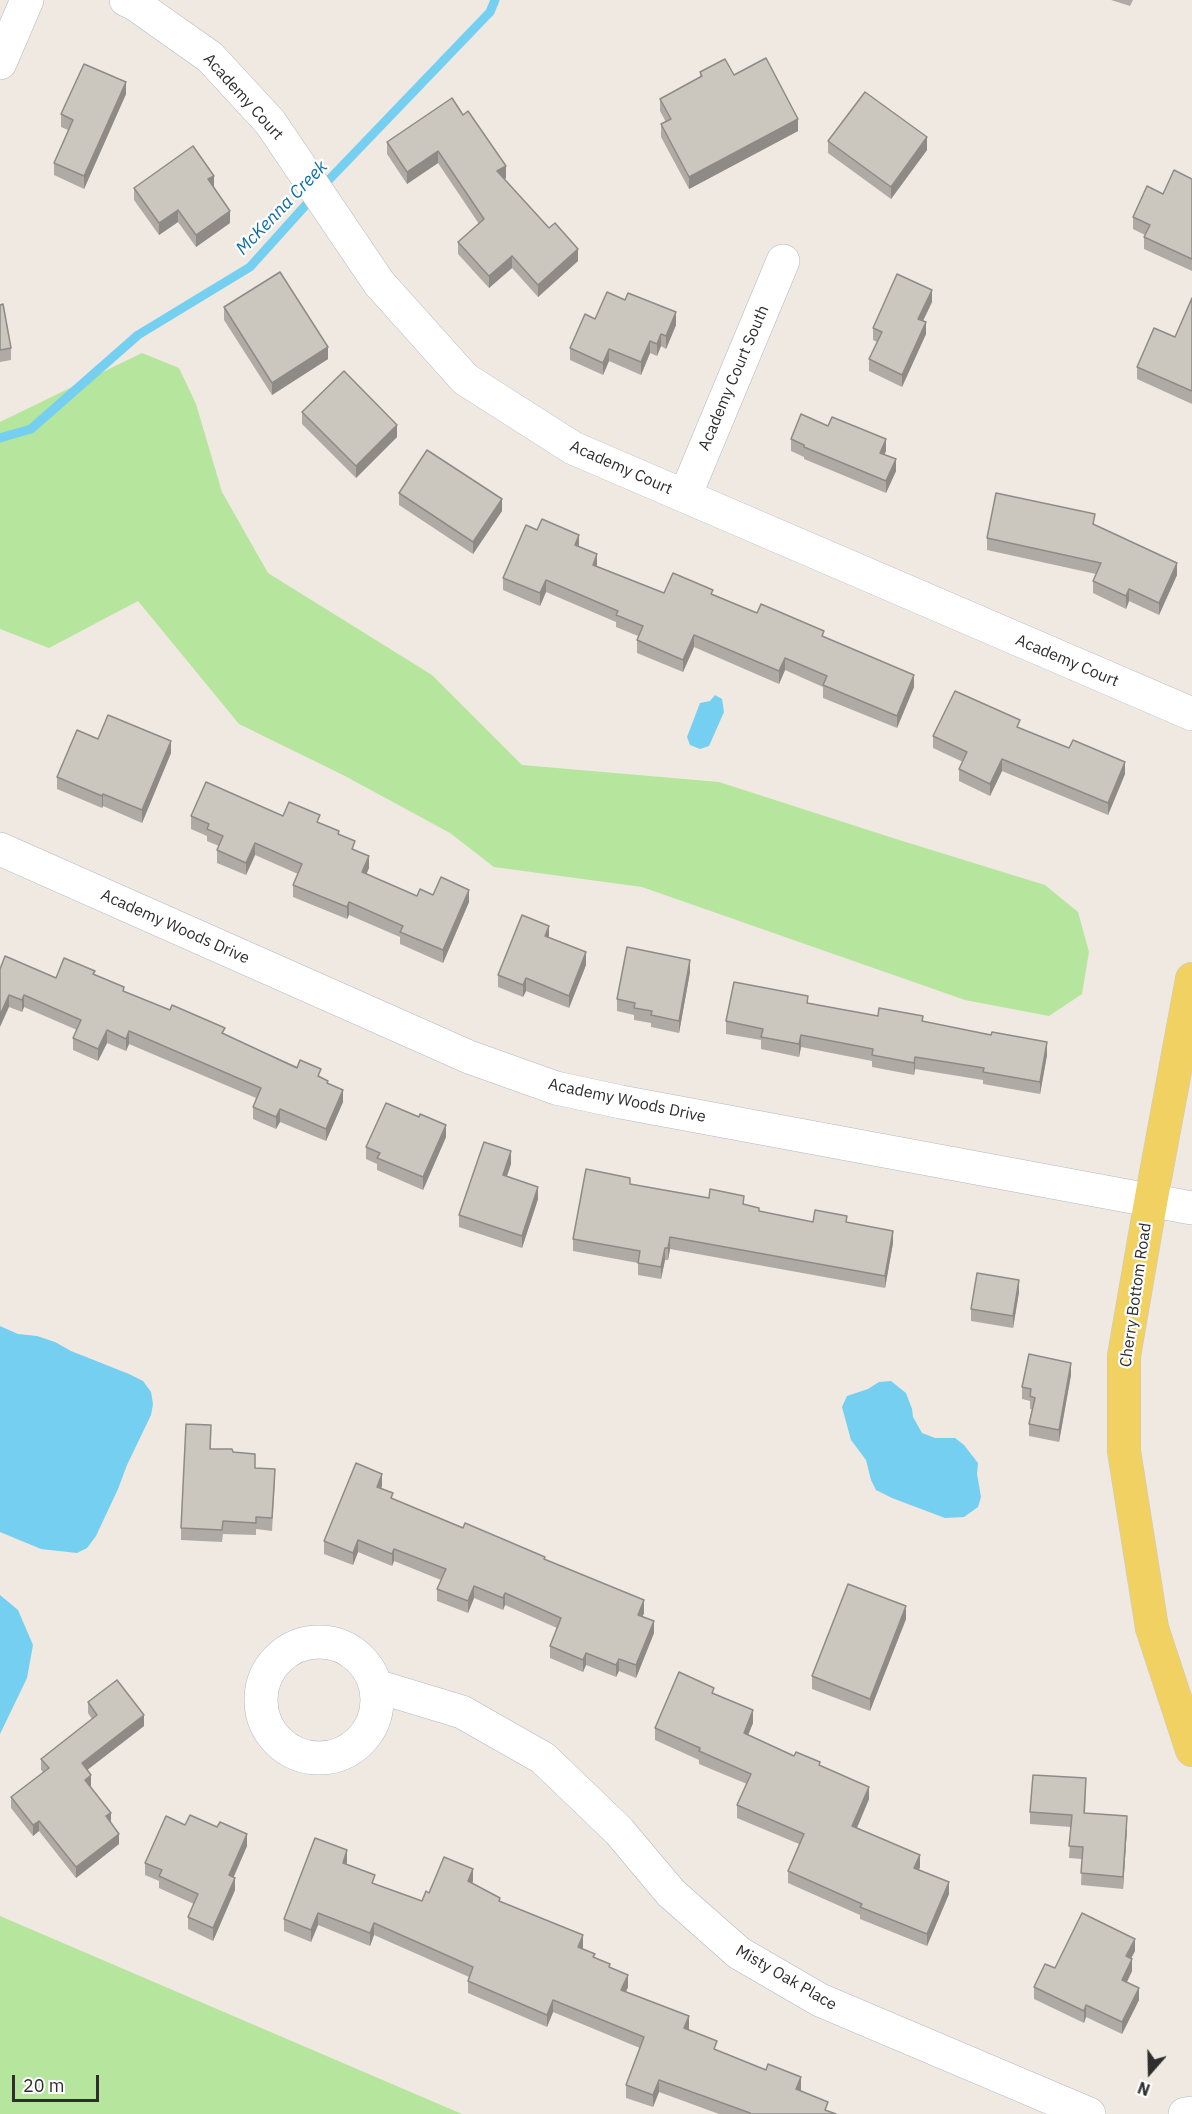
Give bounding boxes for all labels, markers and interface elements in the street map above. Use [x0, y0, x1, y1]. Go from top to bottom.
street label: Academy Court [199, 50, 287, 144]
water label: McKenna Creek [232, 156, 332, 260]
street label: Academy Court South [695, 303, 773, 453]
street label: Academy Court [567, 437, 675, 499]
street label: Academy Court [1013, 631, 1121, 691]
street label: Academy Woods Drive [98, 886, 252, 968]
street label: Academy Woods Drive [547, 1075, 707, 1127]
street label: Cherry Bottom Road [1116, 1222, 1156, 1368]
street label: Misty Oak Place [732, 1941, 840, 2015]
north arrow [1120, 2042, 1180, 2102]
scale bar [15, 2063, 102, 2101]
text: 20 m [23, 2074, 65, 2097]
text: N [1135, 2078, 1153, 2100]

